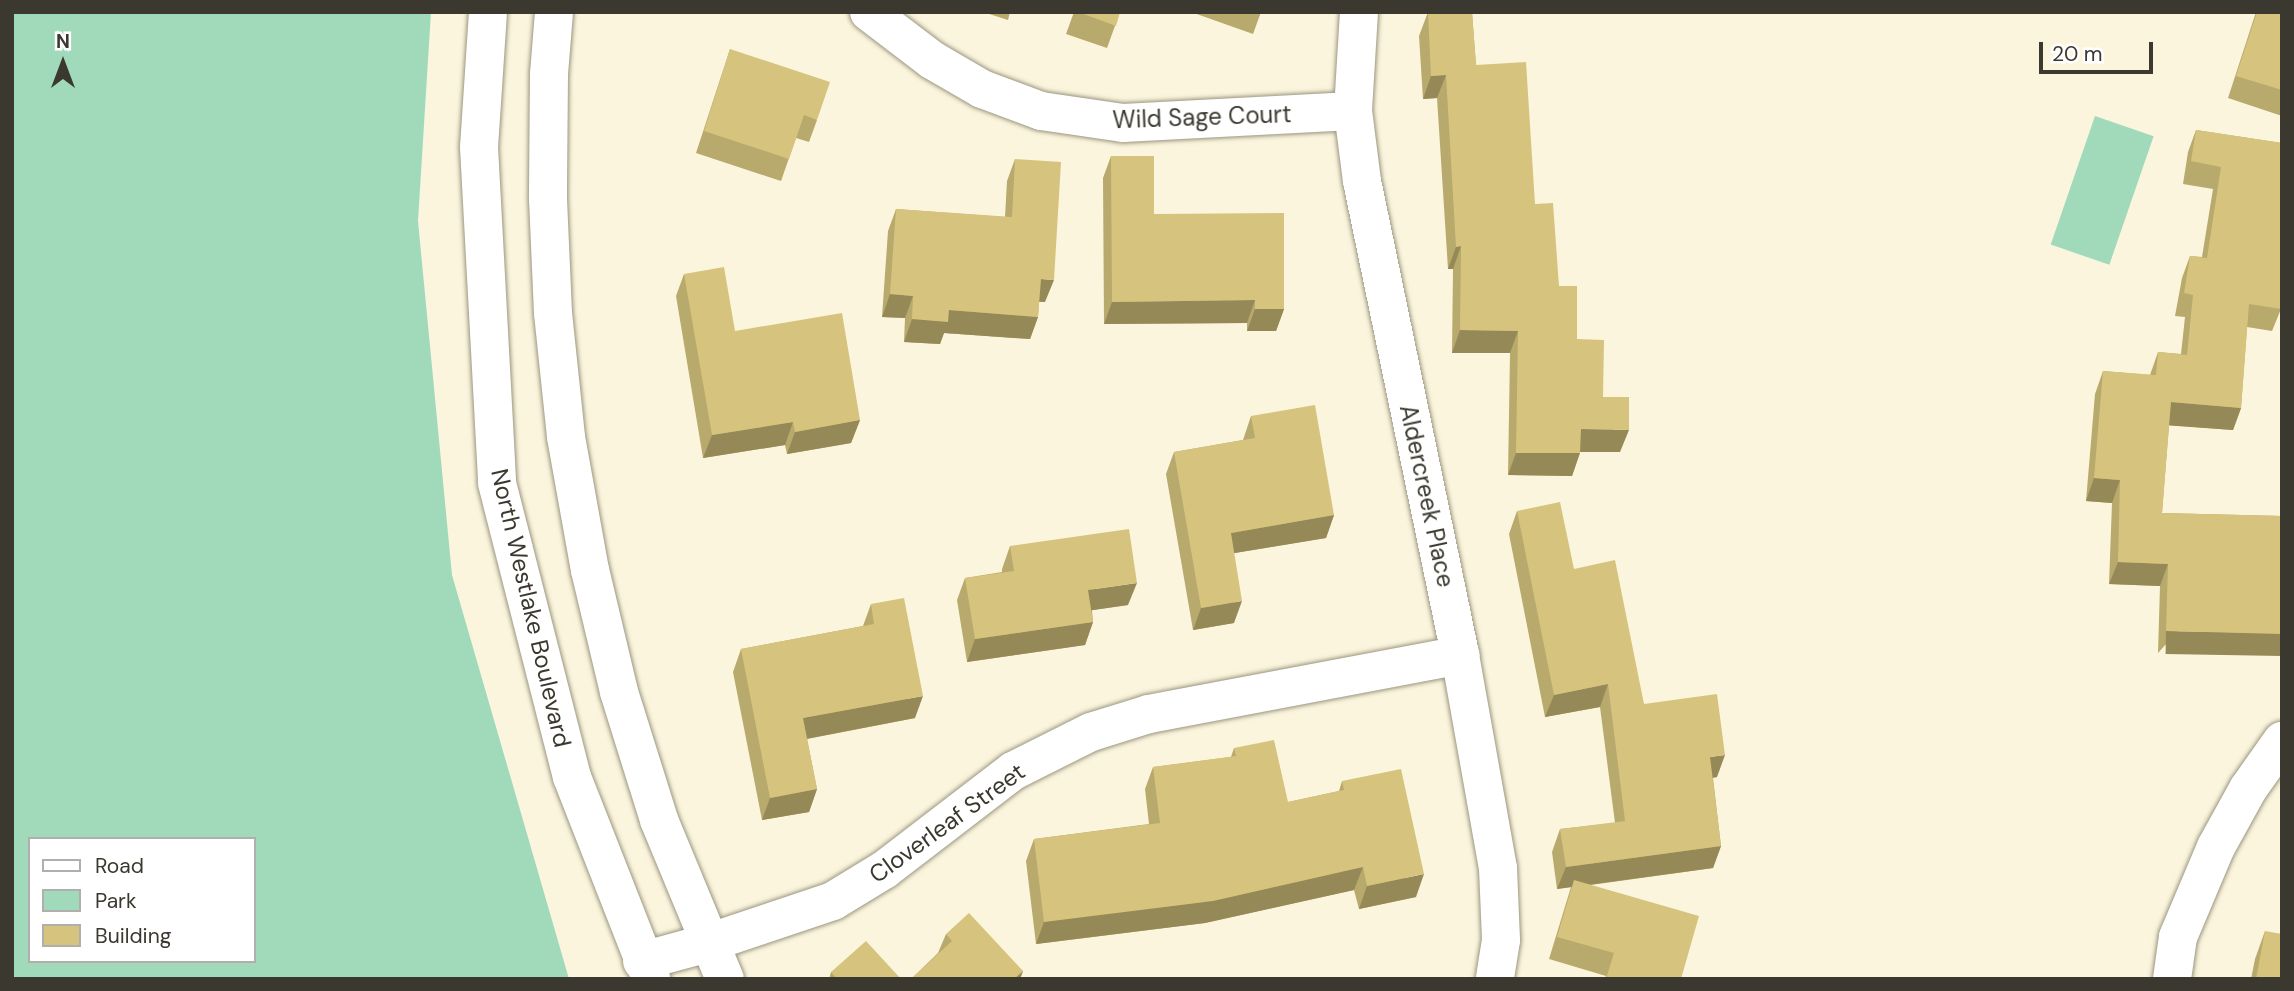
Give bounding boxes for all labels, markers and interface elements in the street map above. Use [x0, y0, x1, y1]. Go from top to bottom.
north arrow [28, 28, 98, 98]
scale bar [2042, 28, 2156, 72]
text: N [56, 29, 70, 54]
text: 20 m [2052, 40, 2103, 68]
street label: Wild Sage Court [1112, 99, 1292, 135]
street label: Aldercreek Place [1394, 402, 1460, 590]
street label: North Westlake Boulevard [485, 466, 577, 750]
street label: Cloverleaf Street [864, 757, 1030, 889]
legend [28, 837, 256, 963]
text: Road [95, 852, 144, 880]
text: Park [95, 887, 136, 915]
text: Building [95, 922, 171, 950]

